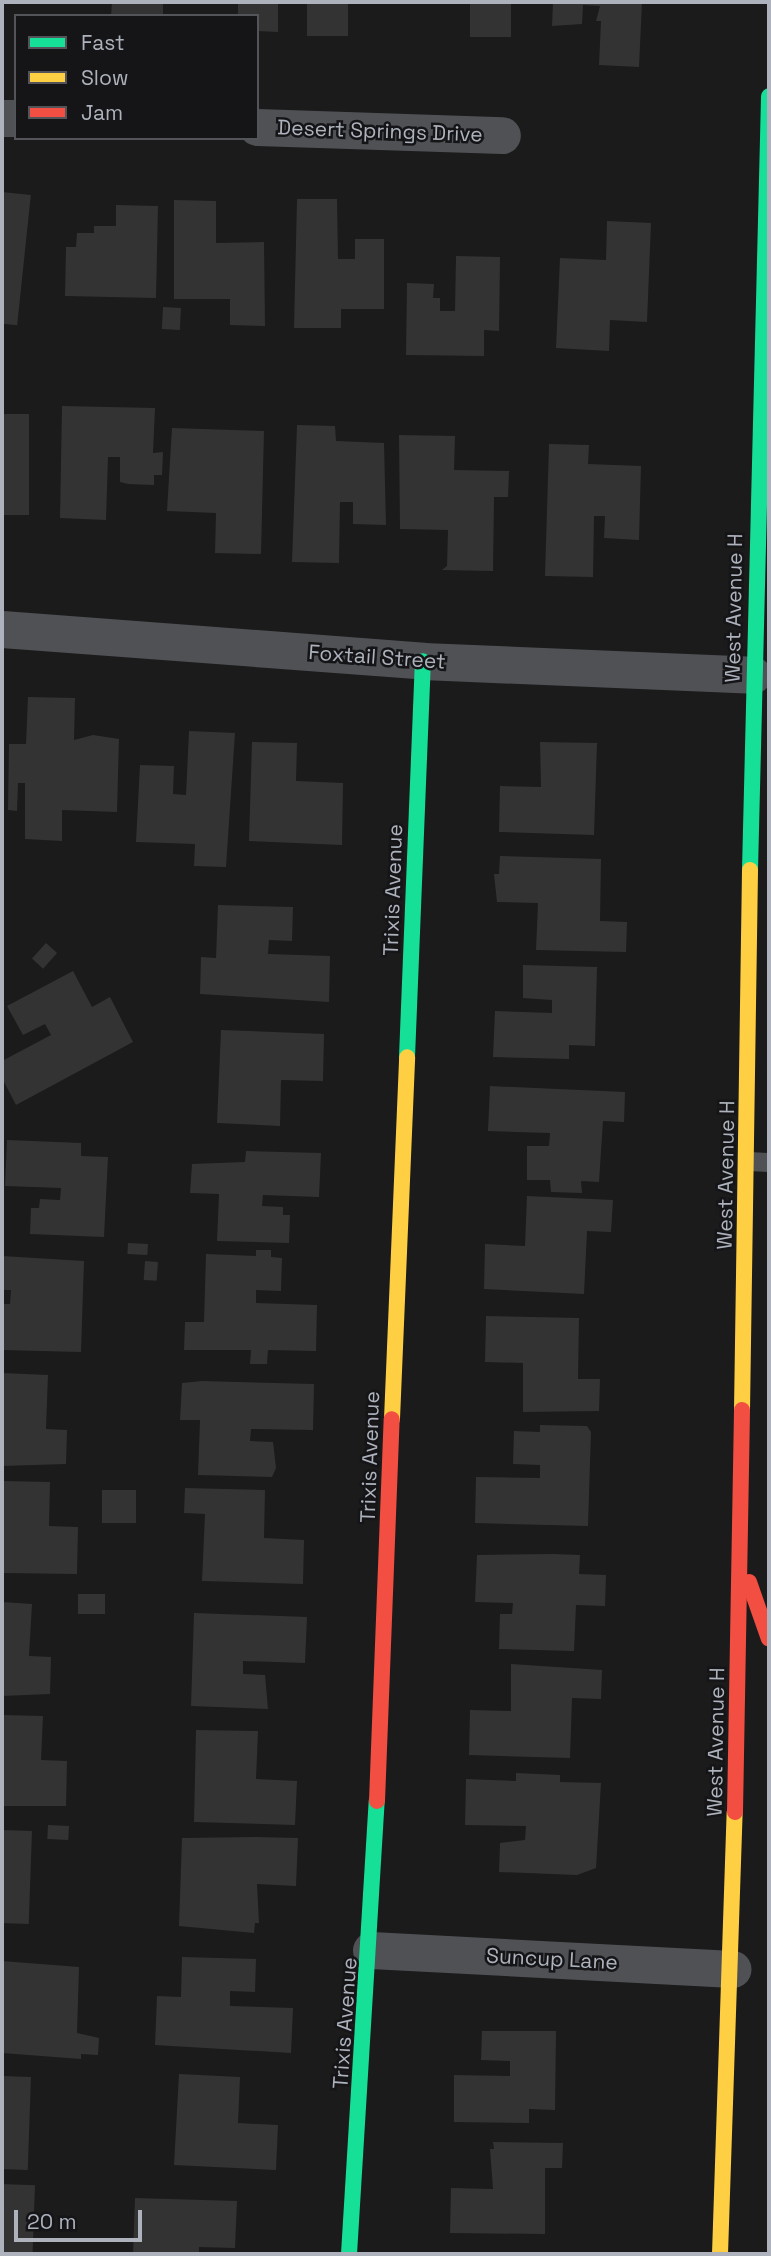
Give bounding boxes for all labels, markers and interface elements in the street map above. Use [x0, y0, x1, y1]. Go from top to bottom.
legend [14, 14, 259, 140]
text: Fast [81, 29, 125, 56]
text: Slow [81, 64, 129, 91]
text: Jam [81, 99, 123, 126]
street label: Desert Springs Drive [277, 115, 483, 147]
street label: West Avenue H [720, 533, 748, 683]
street label: Foxtail Street [308, 640, 446, 674]
street label: Trixis Avenue [378, 824, 408, 956]
street label: West Avenue H [712, 1100, 740, 1250]
street label: Trixis Avenue [355, 1391, 385, 1523]
street label: West Avenue H [702, 1667, 730, 1817]
street label: Suncup Lane [486, 1943, 618, 1975]
street label: Trixis Avenue [328, 1956, 362, 2090]
scale bar [18, 2196, 145, 2240]
text: 20 m [27, 2208, 77, 2235]

